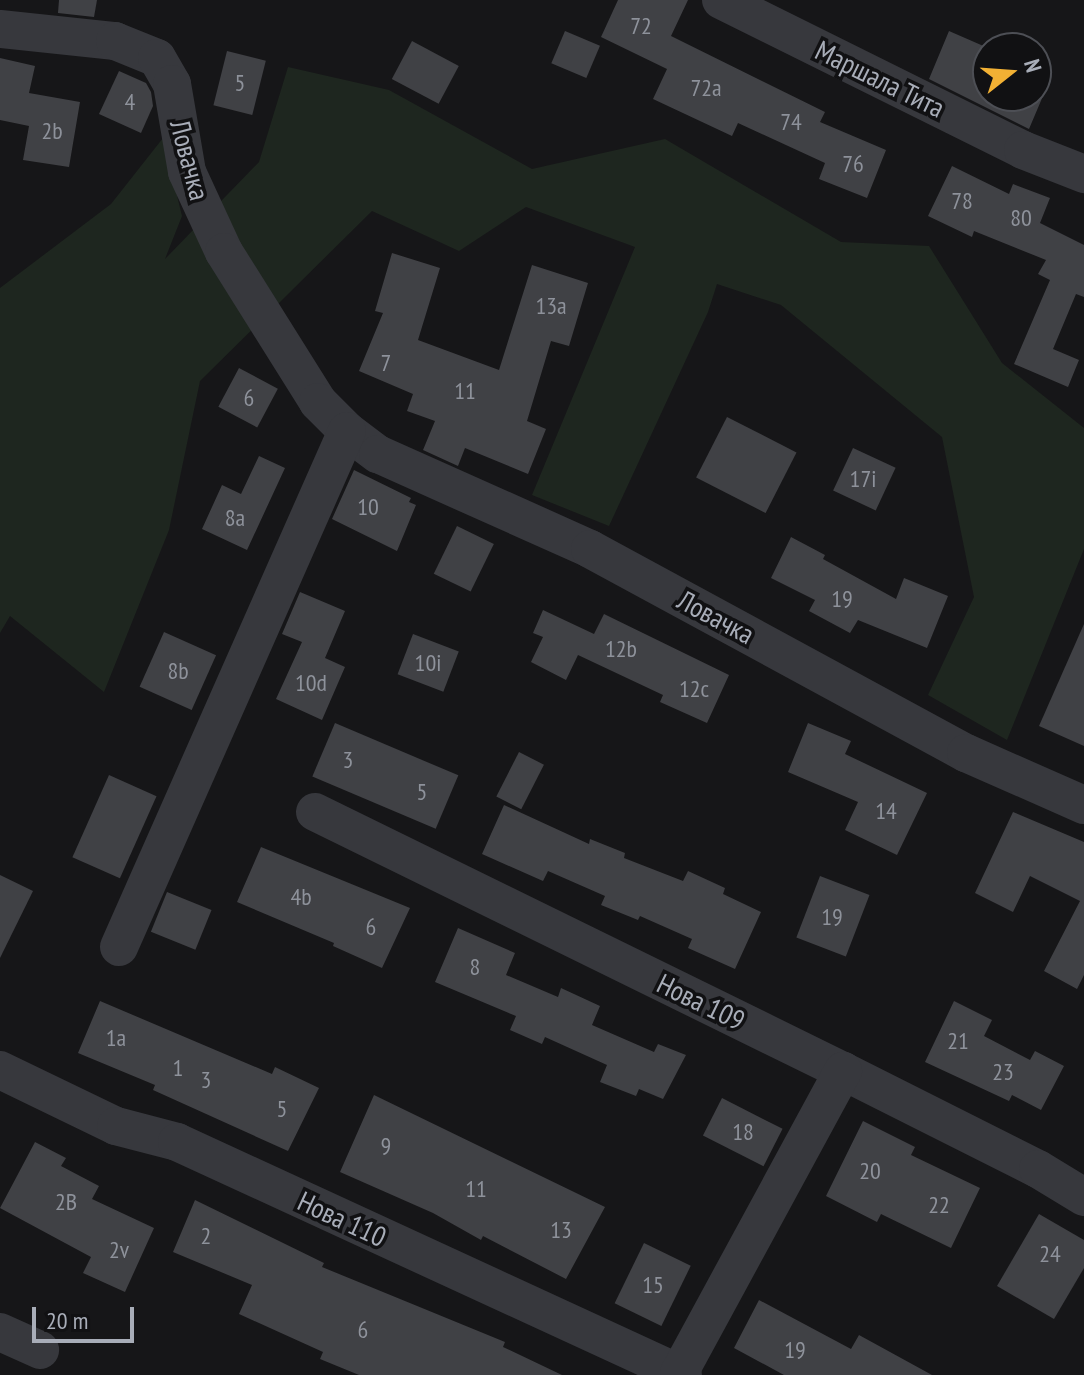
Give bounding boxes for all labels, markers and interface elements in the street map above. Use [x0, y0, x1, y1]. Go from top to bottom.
house number: 72 [630, 12, 652, 40]
north arrow [972, 32, 1052, 112]
street label: Маршала Тита [810, 33, 950, 125]
text: N [1018, 56, 1048, 75]
house number: 5 [235, 69, 245, 97]
house number: 72a [690, 74, 722, 102]
house number: 4 [125, 88, 135, 116]
house number: 74 [780, 108, 802, 136]
street label: Ловачка [163, 116, 217, 204]
house number: 2b [41, 117, 63, 145]
house number: 76 [842, 150, 864, 178]
house number: 78 [951, 187, 973, 215]
house number: 80 [1010, 204, 1032, 232]
house number: 13a [535, 292, 567, 320]
house number: 7 [381, 349, 391, 377]
house number: 11 [454, 377, 476, 405]
house number: 6 [244, 384, 254, 412]
house number: 17i [850, 465, 876, 493]
house number: 10 [357, 493, 379, 521]
house number: 8a [225, 504, 245, 532]
street label: Ловачка [672, 583, 760, 651]
house number: 19 [831, 585, 853, 613]
house number: 12b [605, 635, 637, 663]
house number: 10i [415, 649, 441, 677]
house number: 8b [167, 657, 189, 685]
house number: 10d [295, 669, 327, 697]
house number: 12c [679, 675, 709, 703]
house number: 3 [343, 746, 353, 774]
house number: 5 [417, 778, 427, 806]
house number: 14 [875, 797, 897, 825]
house number: 4b [290, 883, 312, 911]
house number: 19 [821, 903, 843, 931]
house number: 6 [366, 913, 376, 941]
house number: 8 [470, 953, 480, 981]
street label: Нова 109 [652, 966, 750, 1038]
house number: 1a [106, 1024, 126, 1052]
house number: 21 [947, 1027, 969, 1055]
house number: 1 [173, 1054, 183, 1082]
house number: 23 [992, 1058, 1014, 1086]
house number: 3 [201, 1066, 211, 1094]
house number: 5 [277, 1095, 287, 1123]
house number: 18 [732, 1118, 754, 1146]
house number: 9 [381, 1132, 391, 1160]
house number: 20 [859, 1157, 881, 1185]
house number: 11 [465, 1175, 487, 1203]
street label: Нова 110 [293, 1184, 391, 1254]
house number: 2B [55, 1188, 77, 1216]
house number: 22 [928, 1191, 950, 1219]
house number: 13 [550, 1216, 572, 1244]
house number: 2 [201, 1222, 211, 1250]
house number: 2v [109, 1236, 129, 1264]
house number: 24 [1039, 1240, 1061, 1268]
house number: 15 [642, 1271, 664, 1299]
scale bar [36, 1291, 138, 1341]
text: 20 m [46, 1305, 88, 1336]
house number: 6 [358, 1316, 368, 1344]
house number: 19 [784, 1336, 806, 1364]

